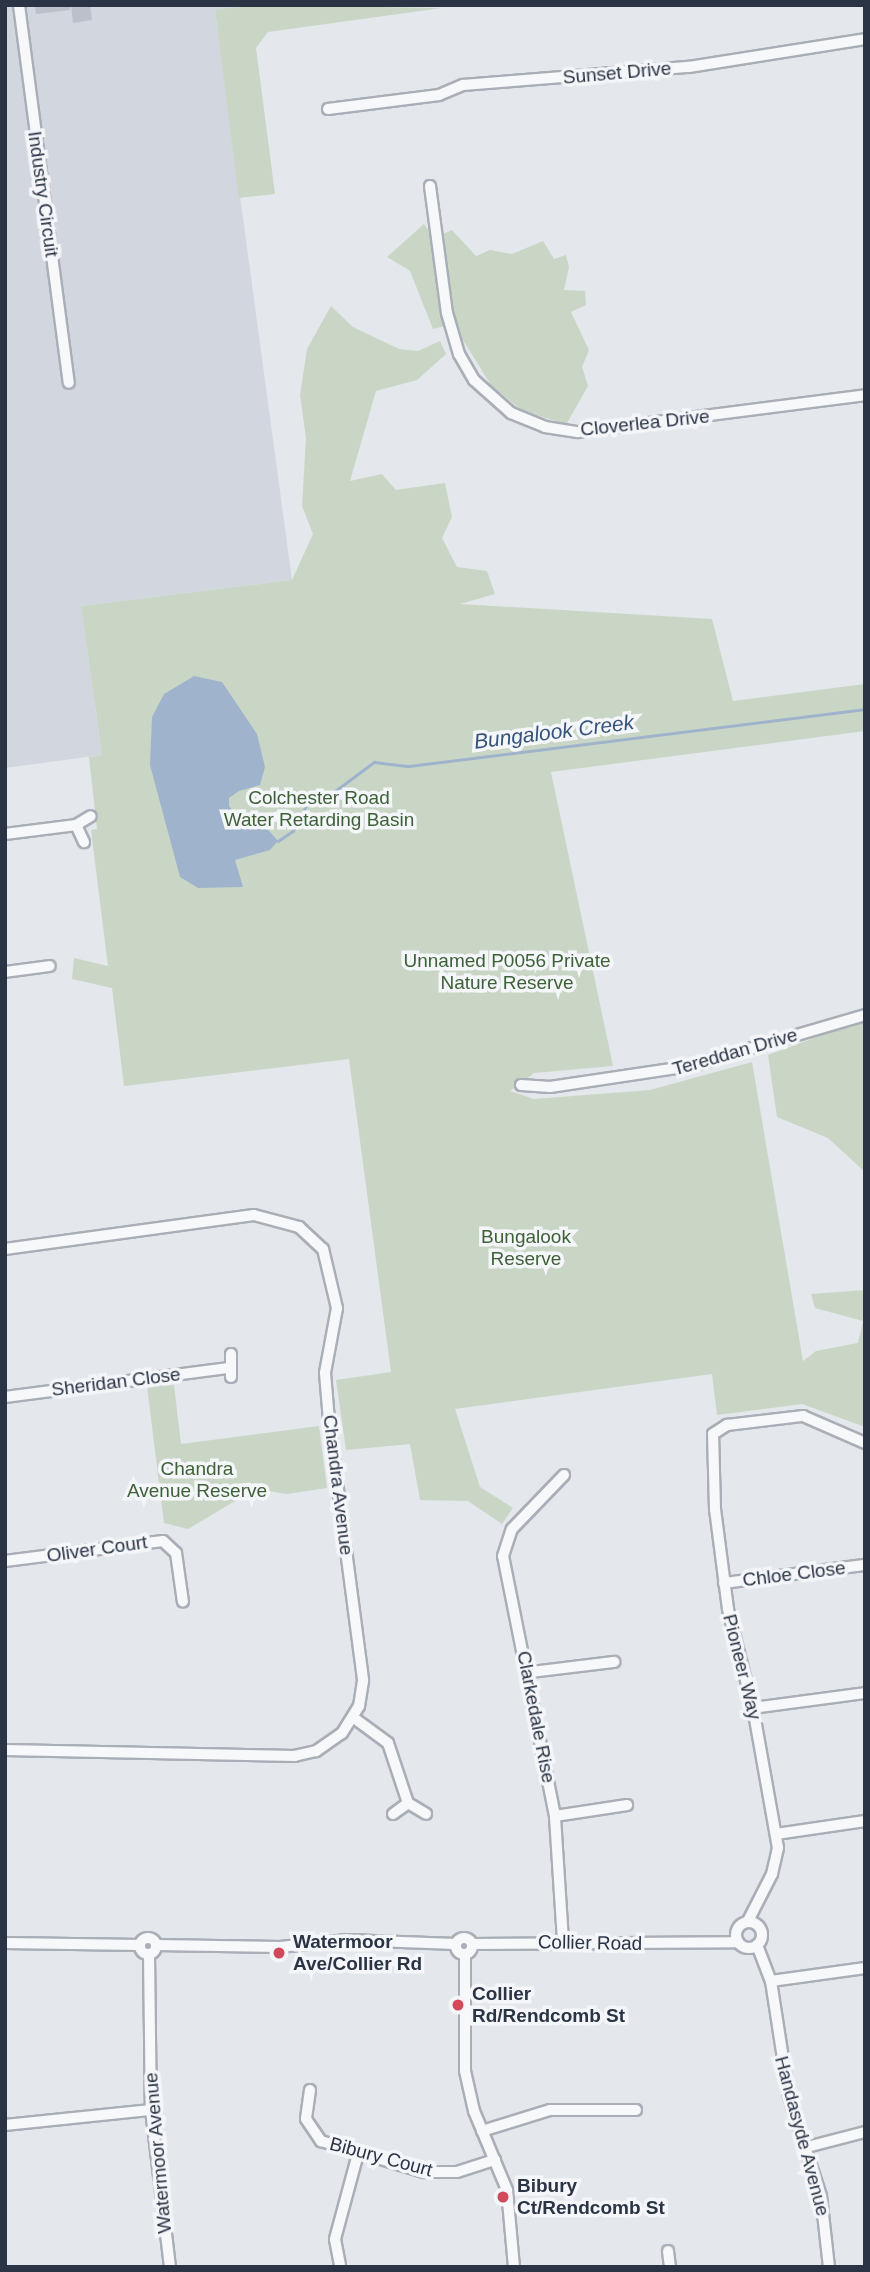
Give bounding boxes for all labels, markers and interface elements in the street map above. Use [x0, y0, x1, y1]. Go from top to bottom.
street label: Sunset Drive [562, 57, 672, 89]
street label: Industry Circuit [23, 130, 63, 258]
street label: Cloverlea Drive [579, 405, 711, 441]
water label: Bungalook Creek [473, 710, 635, 754]
park label: Colchester Road Water Retarding Basin [224, 787, 414, 831]
park label: Unnamed P0056 Private Nature Reserve [403, 950, 611, 994]
street label: Tereddan Drive [670, 1023, 800, 1081]
park label: Bungalook Reserve [481, 1226, 571, 1270]
street label: Sheridan Close [50, 1363, 182, 1401]
street label: Chandra Avenue [318, 1413, 358, 1557]
park label: Chandra Avenue Reserve [127, 1458, 267, 1502]
street label: Oliver Court [45, 1531, 149, 1567]
street label: Chloe Close [741, 1556, 847, 1592]
street label: Pioneer Way [718, 1612, 766, 1722]
street label: Clarkedale Rise [512, 1649, 560, 1785]
place label: Watermoor Ave/Collier Rd [293, 1931, 422, 1975]
street label: Collier Road [538, 1931, 642, 1955]
marker: Watermoor Ave/Collier Rd [271, 1945, 287, 1961]
place label: Collier Rd/Rendcomb St [472, 1983, 625, 2027]
marker: Collier Rd/Rendcomb St [450, 1997, 466, 2013]
street label: Handasyde Avenue [770, 2053, 834, 2219]
street label: Watermoor Avenue [140, 2071, 176, 2235]
street label: Bibury Court [327, 2132, 435, 2182]
place label: Bibury Ct/Rendcomb St [517, 2175, 665, 2219]
marker: Bibury Ct/Rendcomb St [495, 2189, 511, 2205]

